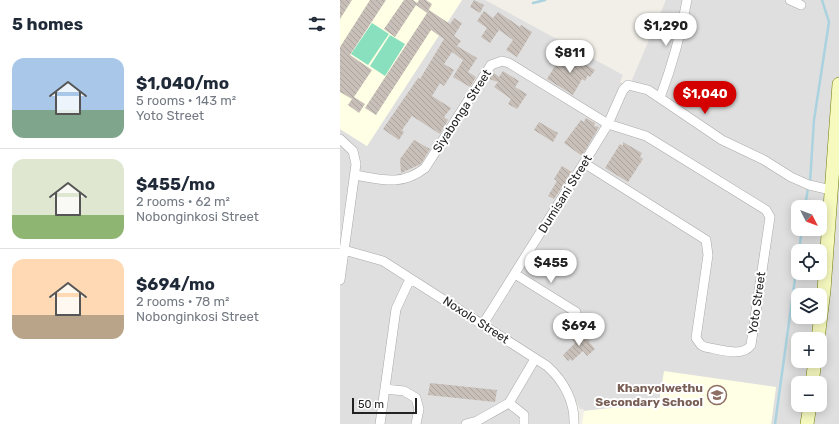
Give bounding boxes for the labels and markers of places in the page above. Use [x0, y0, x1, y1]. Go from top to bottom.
pin: $1,290 [633, 13, 699, 47]
pin: $811 [546, 40, 594, 74]
pin: $1,040 [672, 81, 738, 115]
pin: $455 [527, 250, 575, 284]
pin: $694 [555, 313, 603, 347]
place label: Khanyolwethu Secondary School [595, 381, 703, 409]
school or university icon: Khanyolwethu Secondary School [706, 384, 728, 406]

